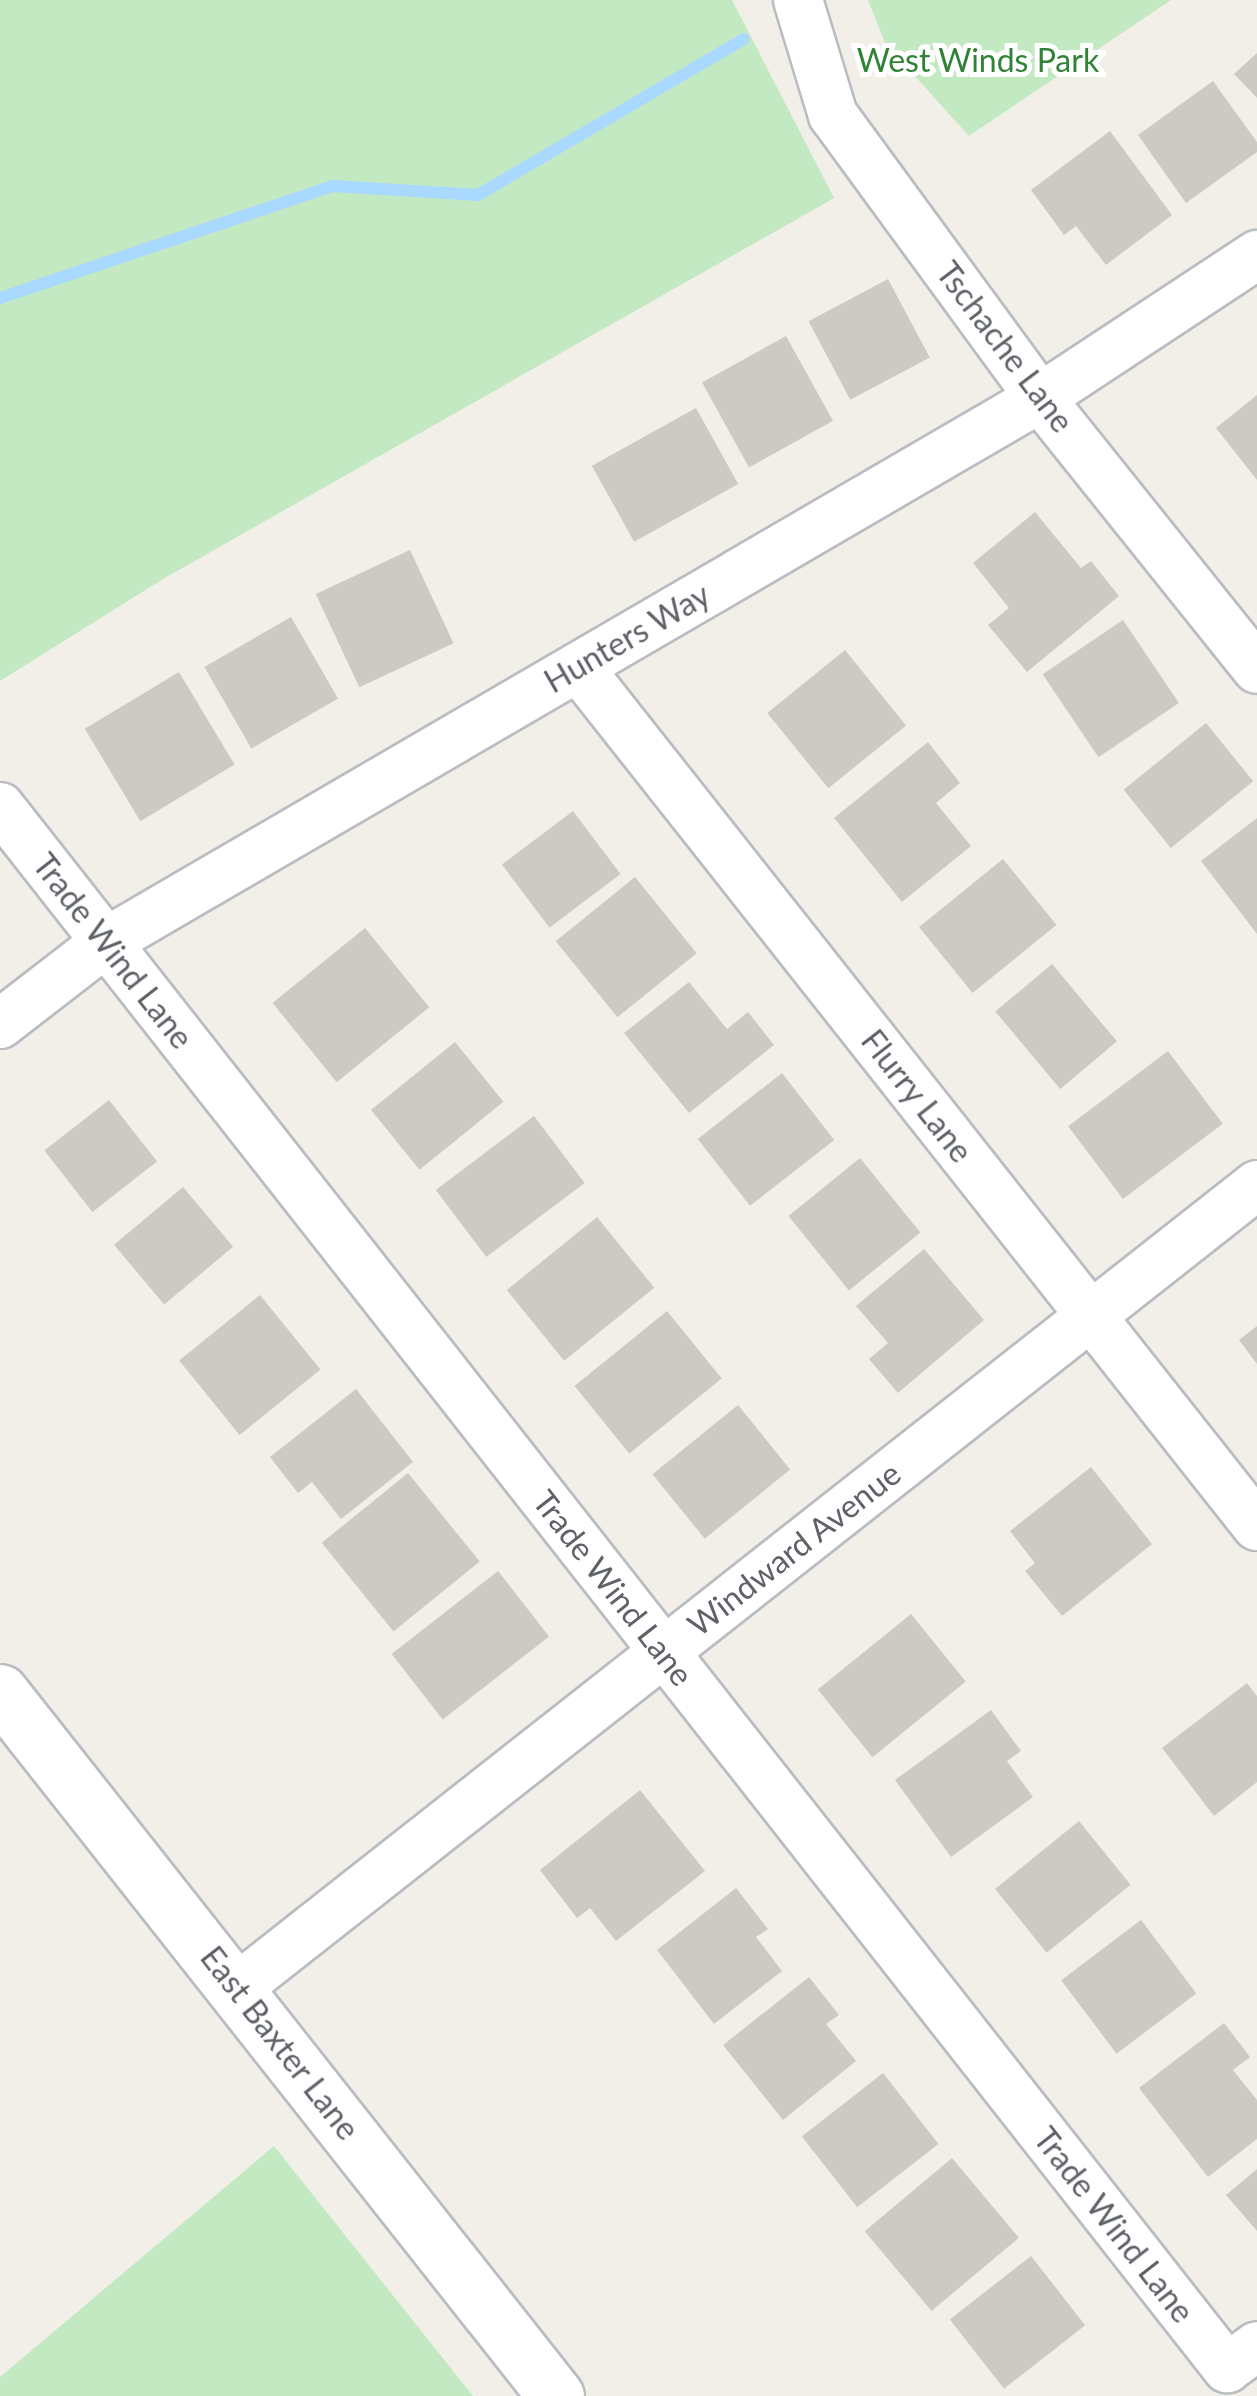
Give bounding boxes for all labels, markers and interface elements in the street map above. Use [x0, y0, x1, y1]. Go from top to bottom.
park label: West Winds Park [857, 41, 1099, 79]
street label: Tschache Lane [928, 254, 1082, 440]
street label: Hunters Way [537, 575, 717, 701]
street label: Trade Wind Lane [25, 846, 201, 1056]
street label: Flurry Lane [853, 1022, 981, 1170]
street label: Windward Avenue [680, 1454, 908, 1644]
street label: Trade Wind Lane [525, 1483, 701, 1693]
street label: East Baxter Lane [192, 1939, 368, 2147]
street label: Trade Wind Lane [1026, 2120, 1202, 2330]

